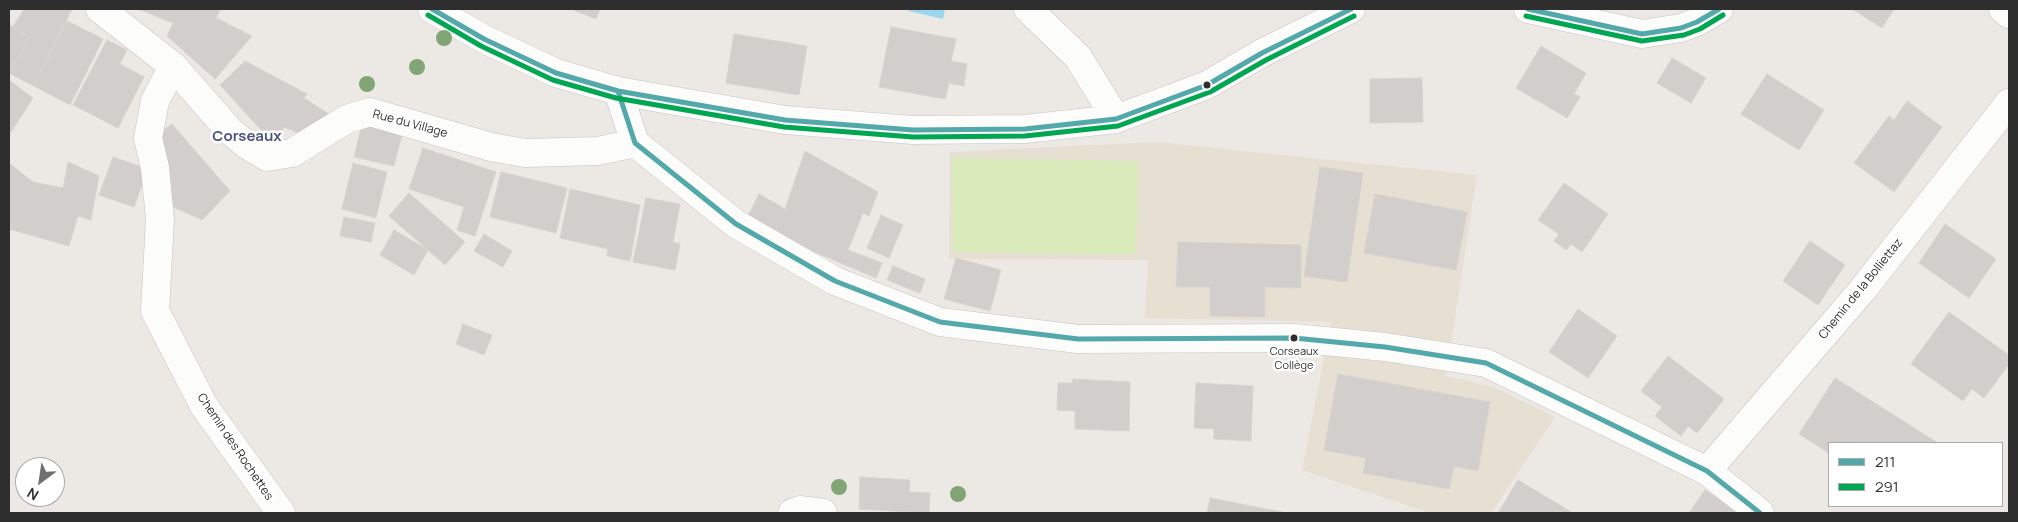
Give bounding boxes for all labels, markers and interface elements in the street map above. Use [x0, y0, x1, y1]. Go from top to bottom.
unlabelled marker [1202, 80, 1212, 90]
street label: Rue du Village [371, 107, 449, 141]
district label: Corseaux [212, 128, 282, 146]
street label: Chemin de la Bolliettaz [1816, 236, 1906, 342]
marker: Corseaux Collège [1289, 333, 1299, 343]
place label: Corseaux Collège [1270, 345, 1318, 371]
street label: Chemin des Rochettes [194, 391, 276, 503]
legend [1828, 442, 2003, 507]
text: 211 [1875, 451, 1895, 472]
north arrow [15, 457, 65, 507]
text: 291 [1875, 476, 1899, 497]
text: N [23, 484, 42, 505]

